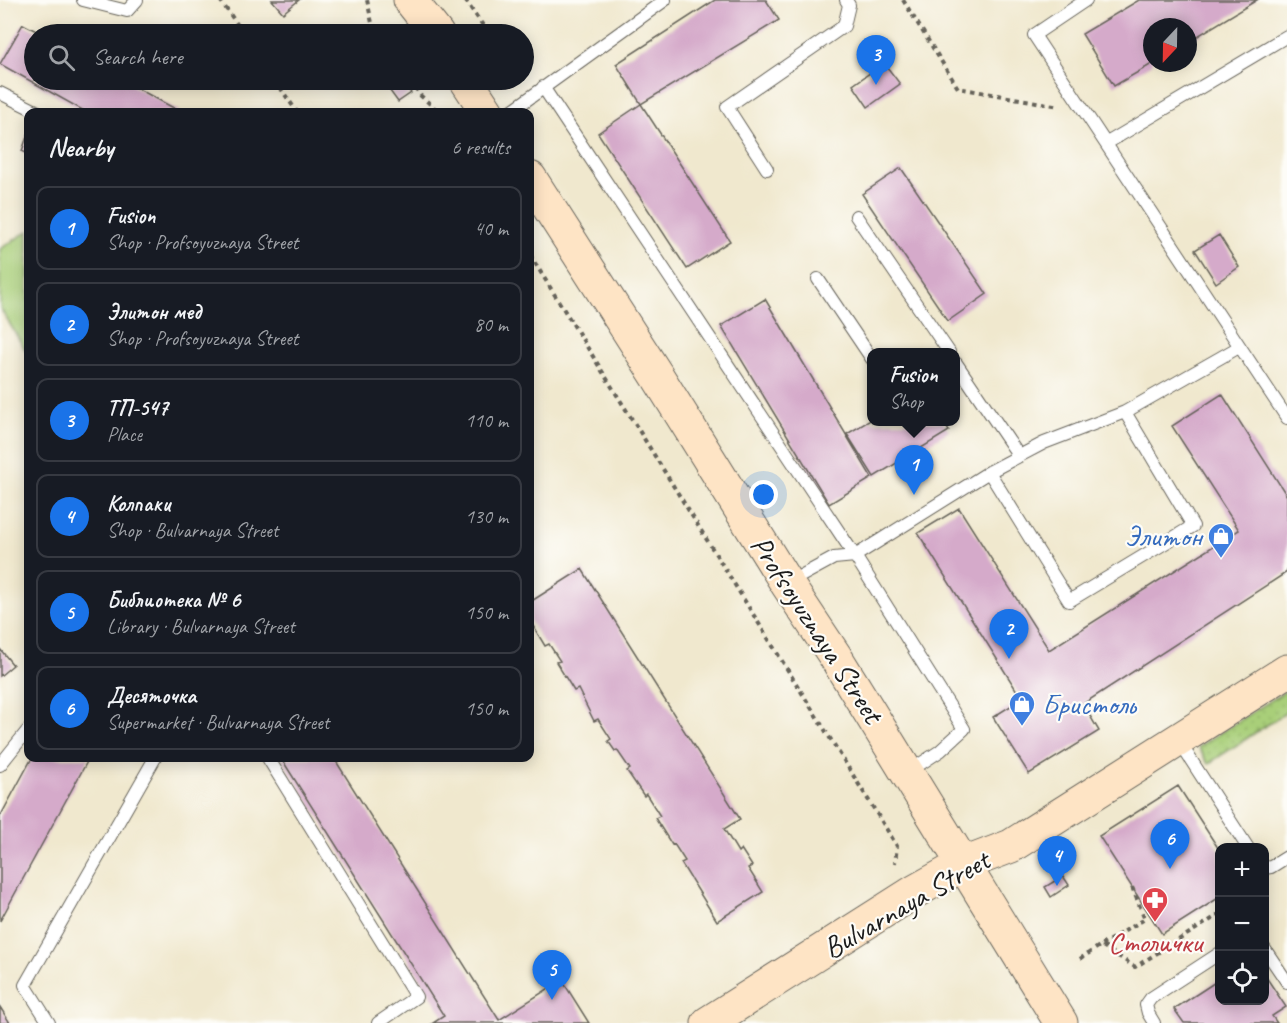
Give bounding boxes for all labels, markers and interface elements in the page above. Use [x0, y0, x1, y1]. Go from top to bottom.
north arrow [1143, 18, 1197, 72]
search box [24, 24, 534, 90]
pin: 3 [856, 36, 896, 85]
icon: search [45, 41, 78, 74]
text: Search here [93, 43, 183, 71]
text: Nearby [48, 131, 113, 164]
text: 6 results [451, 135, 510, 160]
text: Fusion [107, 202, 155, 230]
text: 1 [65, 216, 74, 241]
text: 40 m [474, 216, 508, 241]
text: Shop · Profsoyuznaya Street [107, 230, 298, 255]
text: Элитон мед [107, 298, 201, 326]
text: 2 [65, 312, 74, 337]
text: 80 m [474, 312, 508, 337]
text: Shop · Profsoyuznaya Street [107, 326, 298, 351]
popup [867, 348, 960, 426]
text: Fusion [889, 361, 938, 389]
text: Shop [889, 389, 923, 414]
text: ТП-547 [107, 394, 168, 422]
text: 3 [65, 408, 74, 433]
text: 110 m [465, 408, 508, 433]
text: Place [107, 422, 142, 447]
pin: 1 [894, 446, 934, 495]
your location [749, 480, 778, 509]
text: Колпаки [107, 490, 170, 518]
text: 4 [65, 504, 74, 529]
text: 130 m [465, 504, 508, 529]
place label: Элитон [1124, 517, 1205, 555]
text: Shop · Bulvarnaya Street [107, 518, 278, 543]
shop icon: Элитон [1206, 521, 1236, 559]
street label: Profsoyuznaya Street [742, 528, 893, 732]
text: Библиотека № 6 [107, 586, 240, 614]
text: 5 [65, 600, 74, 625]
text: 150 m [465, 600, 508, 625]
pin: 2 [990, 610, 1028, 659]
text: Library · Bulvarnaya Street [107, 614, 295, 639]
text: Десяточка [107, 682, 196, 710]
place label: Бристоль [1042, 685, 1137, 723]
shop icon: Бристоль [1007, 689, 1037, 727]
text: 6 [65, 696, 74, 721]
text: 150 m [465, 696, 508, 721]
text: Supermarket · Bulvarnaya Street [107, 710, 329, 735]
pin: 6 [1150, 820, 1190, 869]
pin: 4 [1038, 836, 1076, 886]
street label: Bulvarnaya Street [816, 840, 999, 967]
map controls [1215, 843, 1269, 1005]
button: + [1215, 843, 1269, 897]
pharmacy icon: Столички [1140, 885, 1170, 923]
button: − [1215, 897, 1269, 951]
place label: Столички [1108, 923, 1204, 961]
pin: 5 [532, 950, 572, 1000]
button: locate [1215, 951, 1269, 1005]

